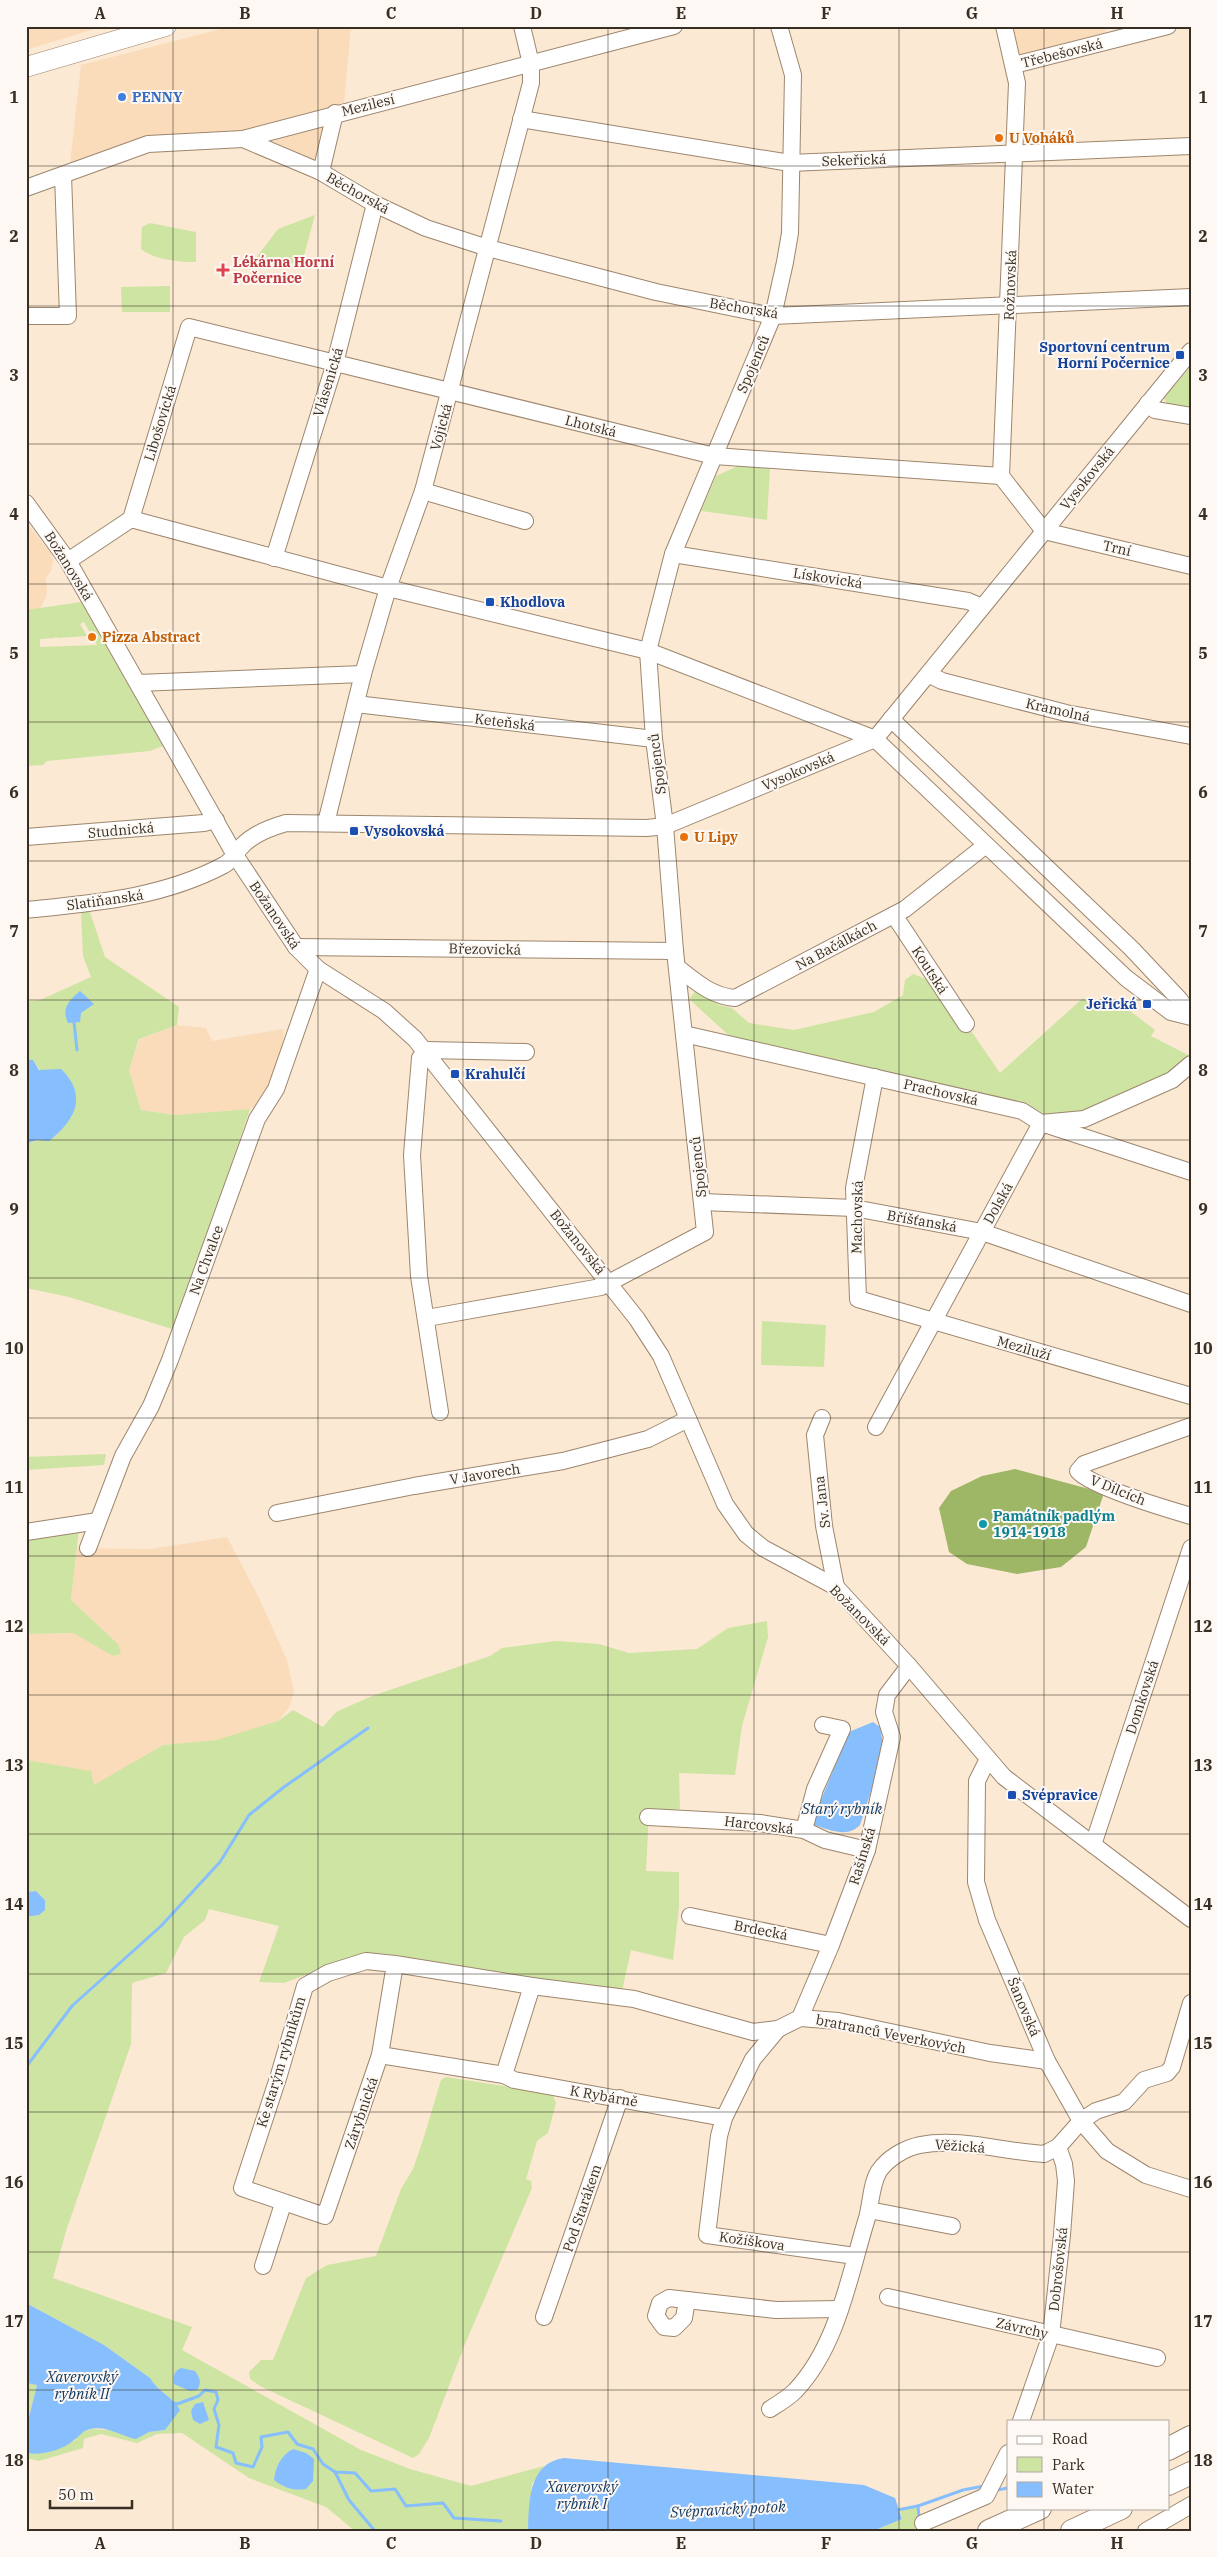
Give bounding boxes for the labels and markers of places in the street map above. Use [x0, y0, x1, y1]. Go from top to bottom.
place label: PENNY [132, 88, 183, 106]
marker: PENNY [116, 91, 128, 103]
place label: U Voháků [1009, 129, 1075, 147]
marker: U Voháků [993, 132, 1005, 144]
place label: Lékárna Horní Počernice [233, 253, 334, 287]
marker: Lékárna Horní Počernice [217, 264, 229, 276]
place label: Sportovní centrum Horní Počernice [1039, 338, 1170, 372]
marker: Sportovní centrum Horní Počernice [1174, 349, 1186, 361]
place label: Khodlova [500, 593, 565, 611]
marker: Khodlova [484, 596, 496, 608]
place label: Pizza Abstract [102, 628, 200, 646]
marker: Pizza Abstract [86, 631, 98, 643]
place label: Vysokovská [364, 822, 445, 840]
marker: Vysokovská [348, 825, 360, 837]
place label: U Lipy [694, 828, 738, 846]
marker: U Lipy [678, 831, 690, 843]
place label: Jeřická [1086, 995, 1137, 1013]
marker: Jeřická [1141, 998, 1153, 1010]
place label: Krahulčí [465, 1065, 526, 1083]
marker: Krahulčí [449, 1068, 461, 1080]
place label: Památník padlým 1914-1918 [993, 1507, 1115, 1541]
marker: Památník padlým 1914-1918 [977, 1518, 989, 1530]
place label: Svépravice [1022, 1786, 1098, 1804]
marker: Svépravice [1006, 1789, 1018, 1801]

